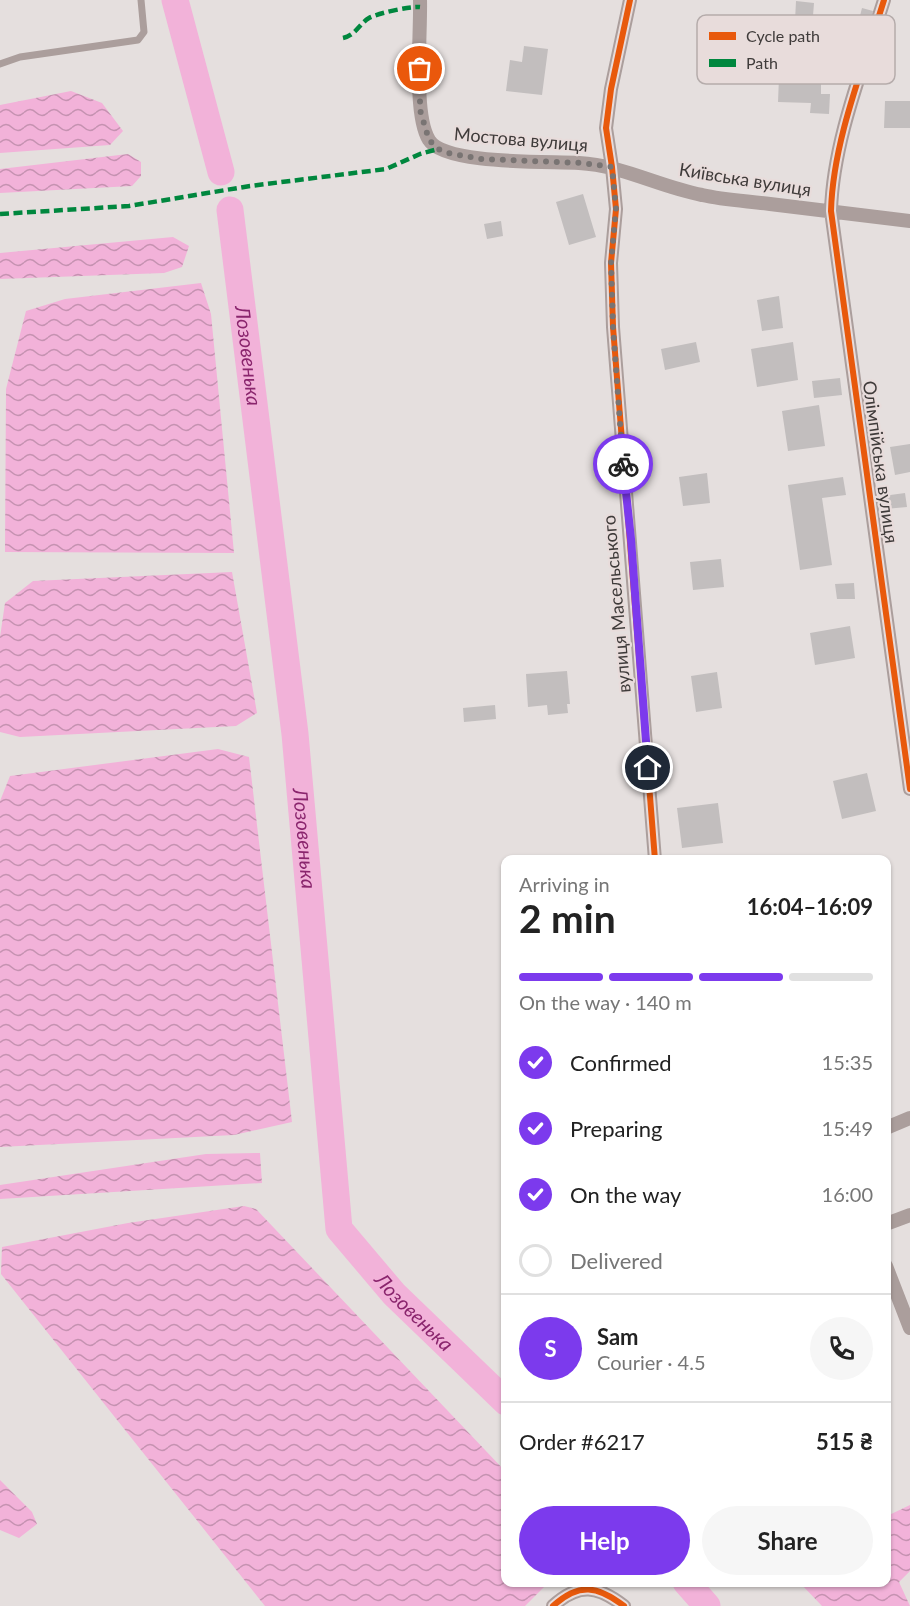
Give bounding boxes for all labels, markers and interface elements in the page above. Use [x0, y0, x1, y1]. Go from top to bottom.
legend [697, 15, 895, 84]
text: Cycle path [746, 26, 820, 45]
pin [394, 43, 445, 94]
icon: bag [403, 52, 436, 85]
text: Path [746, 53, 778, 72]
street label: Мостова вулиця [453, 122, 589, 156]
street label: Київська вулиця [678, 158, 813, 200]
water label: Лозовенька [231, 303, 267, 407]
street label: Олімпійська вулиця [859, 379, 903, 545]
courier [593, 434, 653, 494]
icon: bike [607, 448, 640, 481]
street label: вулиця Масельського [597, 514, 635, 694]
pin [622, 742, 673, 793]
icon: home [631, 751, 664, 784]
water label: Лозовенька [289, 786, 322, 890]
text: Arriving in [519, 872, 610, 896]
text: 16:04–16:09 [747, 893, 873, 920]
text: 2 min [519, 895, 616, 941]
text: On the way · 140 m [519, 990, 692, 1014]
icon: check [519, 1046, 552, 1079]
text: Confirmed [570, 1049, 672, 1076]
text: 15:35 [822, 1050, 873, 1074]
icon: check [519, 1112, 552, 1145]
text: Preparing [570, 1115, 662, 1142]
text: 15:49 [822, 1116, 873, 1140]
icon: check [519, 1178, 552, 1211]
text: On the way [570, 1181, 681, 1208]
text: 16:00 [822, 1182, 873, 1206]
text: Delivered [570, 1247, 663, 1274]
water label: Лозовенька [370, 1267, 459, 1356]
button: phone [810, 1317, 873, 1380]
text: Sam [597, 1323, 639, 1350]
text: S [544, 1335, 557, 1362]
text: Courier · 4.5 [597, 1350, 706, 1374]
text: Order #6217 [519, 1428, 645, 1455]
text: 515 ₴ [816, 1428, 873, 1455]
button: Help [519, 1506, 690, 1575]
button: Share [702, 1506, 873, 1575]

